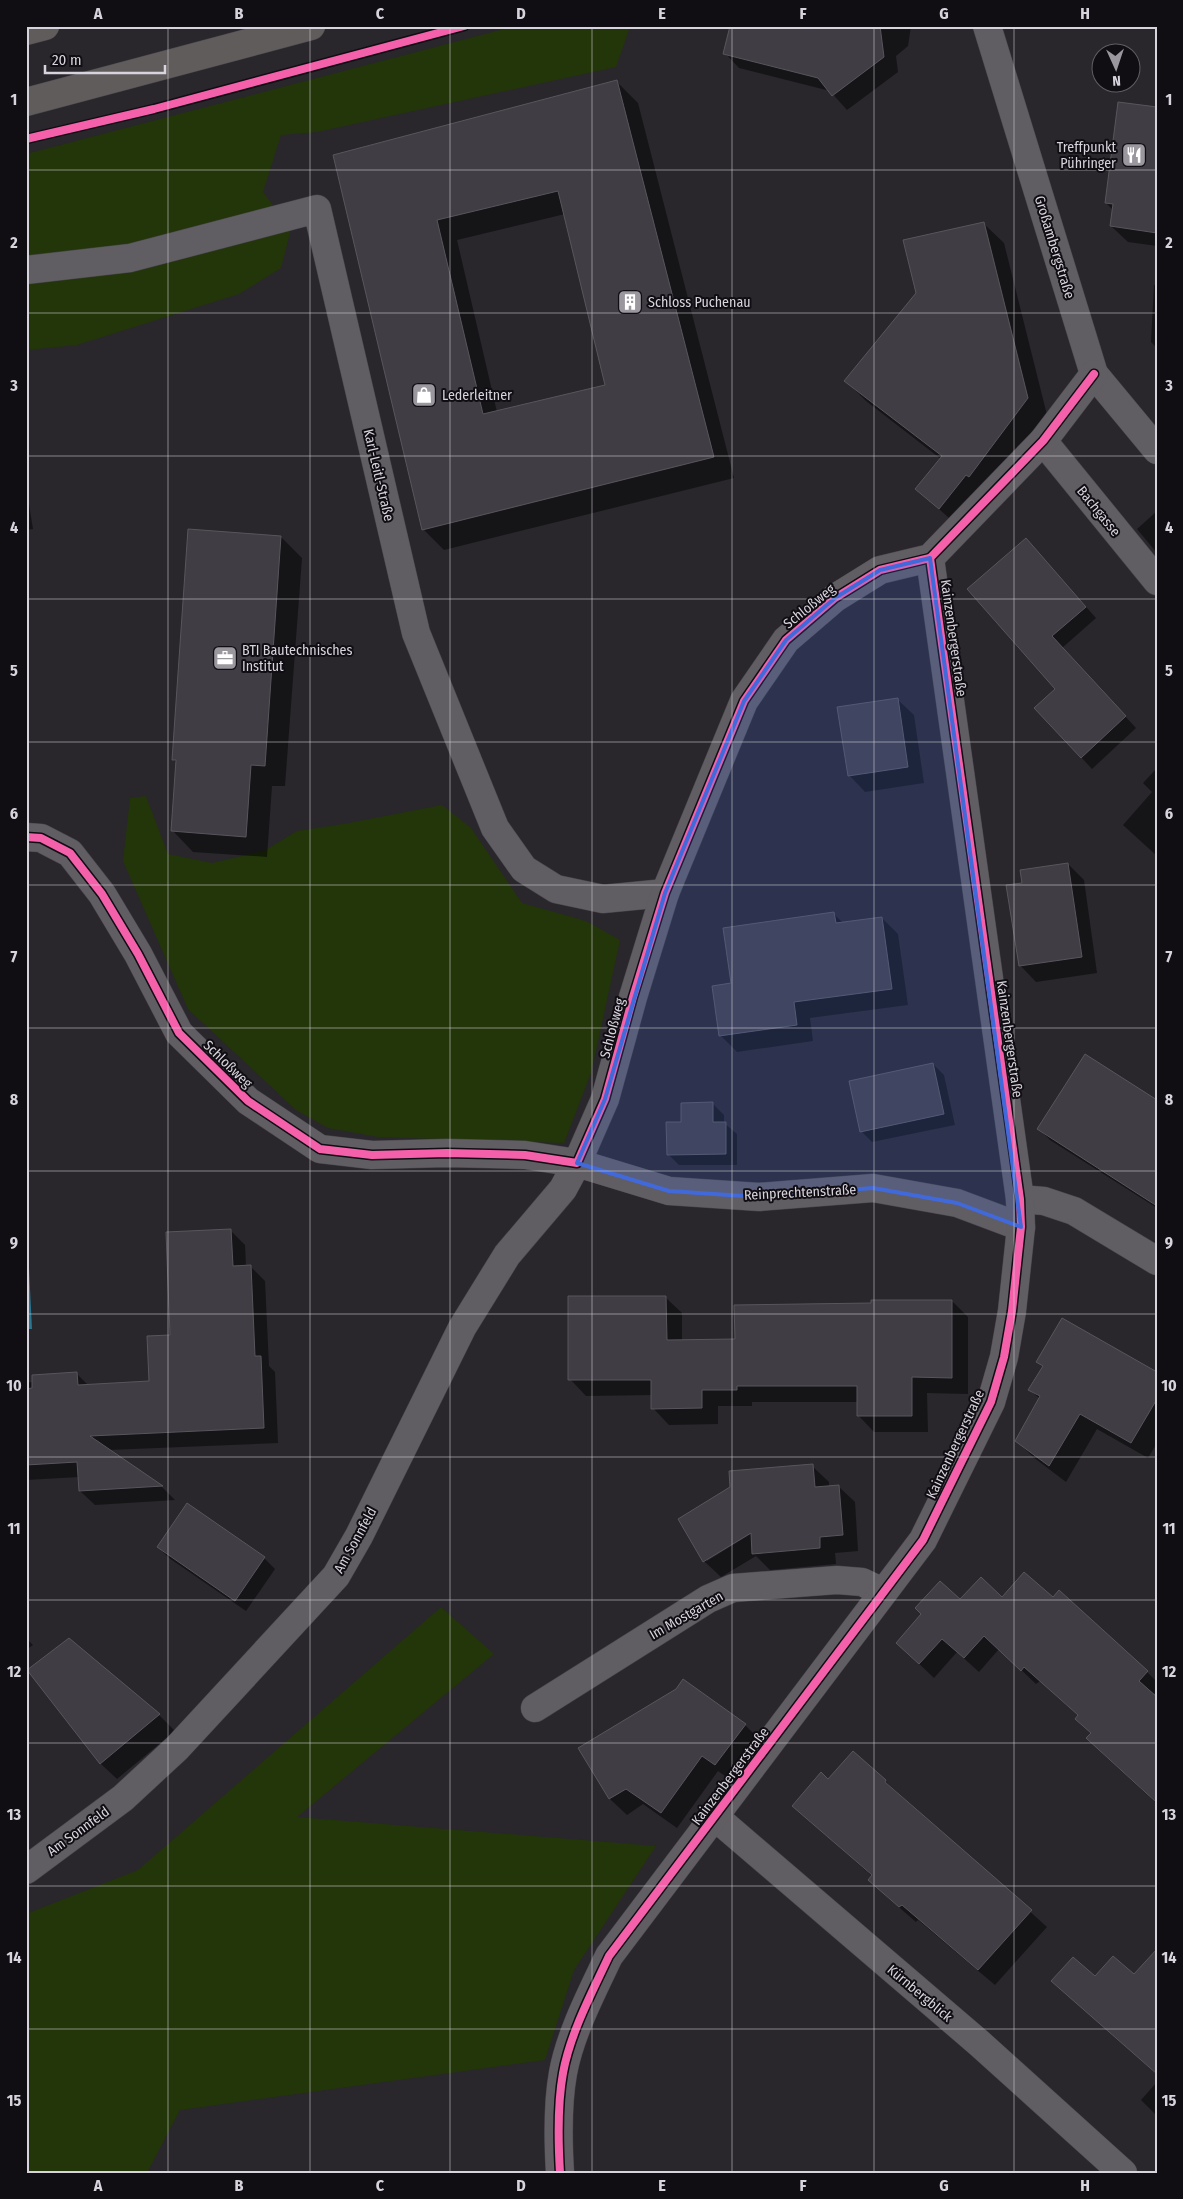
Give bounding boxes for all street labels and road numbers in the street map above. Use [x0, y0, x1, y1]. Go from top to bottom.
street label: Großambergstraße [1031, 194, 1078, 301]
street label: Karl-Leitl-Straße [360, 427, 397, 523]
street label: Bachgasse [1073, 483, 1124, 540]
street label: Kainzenbergerstraße [937, 578, 970, 698]
street label: Schloßweg [780, 580, 839, 632]
street label: Kainzenbergerstraße [993, 979, 1026, 1099]
street label: Schloßweg [596, 996, 629, 1060]
street label: Schloßweg [200, 1037, 256, 1092]
street label: Reinprechtenstraße [743, 1181, 857, 1204]
street label: Kainzenbergerstraße [923, 1387, 988, 1501]
street label: Am Sonnfeld [330, 1504, 380, 1576]
street label: Im Mostgarten [646, 1588, 726, 1643]
street label: Kainzenbergerstraße [688, 1724, 773, 1829]
street label: Am Sonnfeld [44, 1803, 113, 1860]
street label: Kürnbergblick [884, 1961, 956, 2026]

